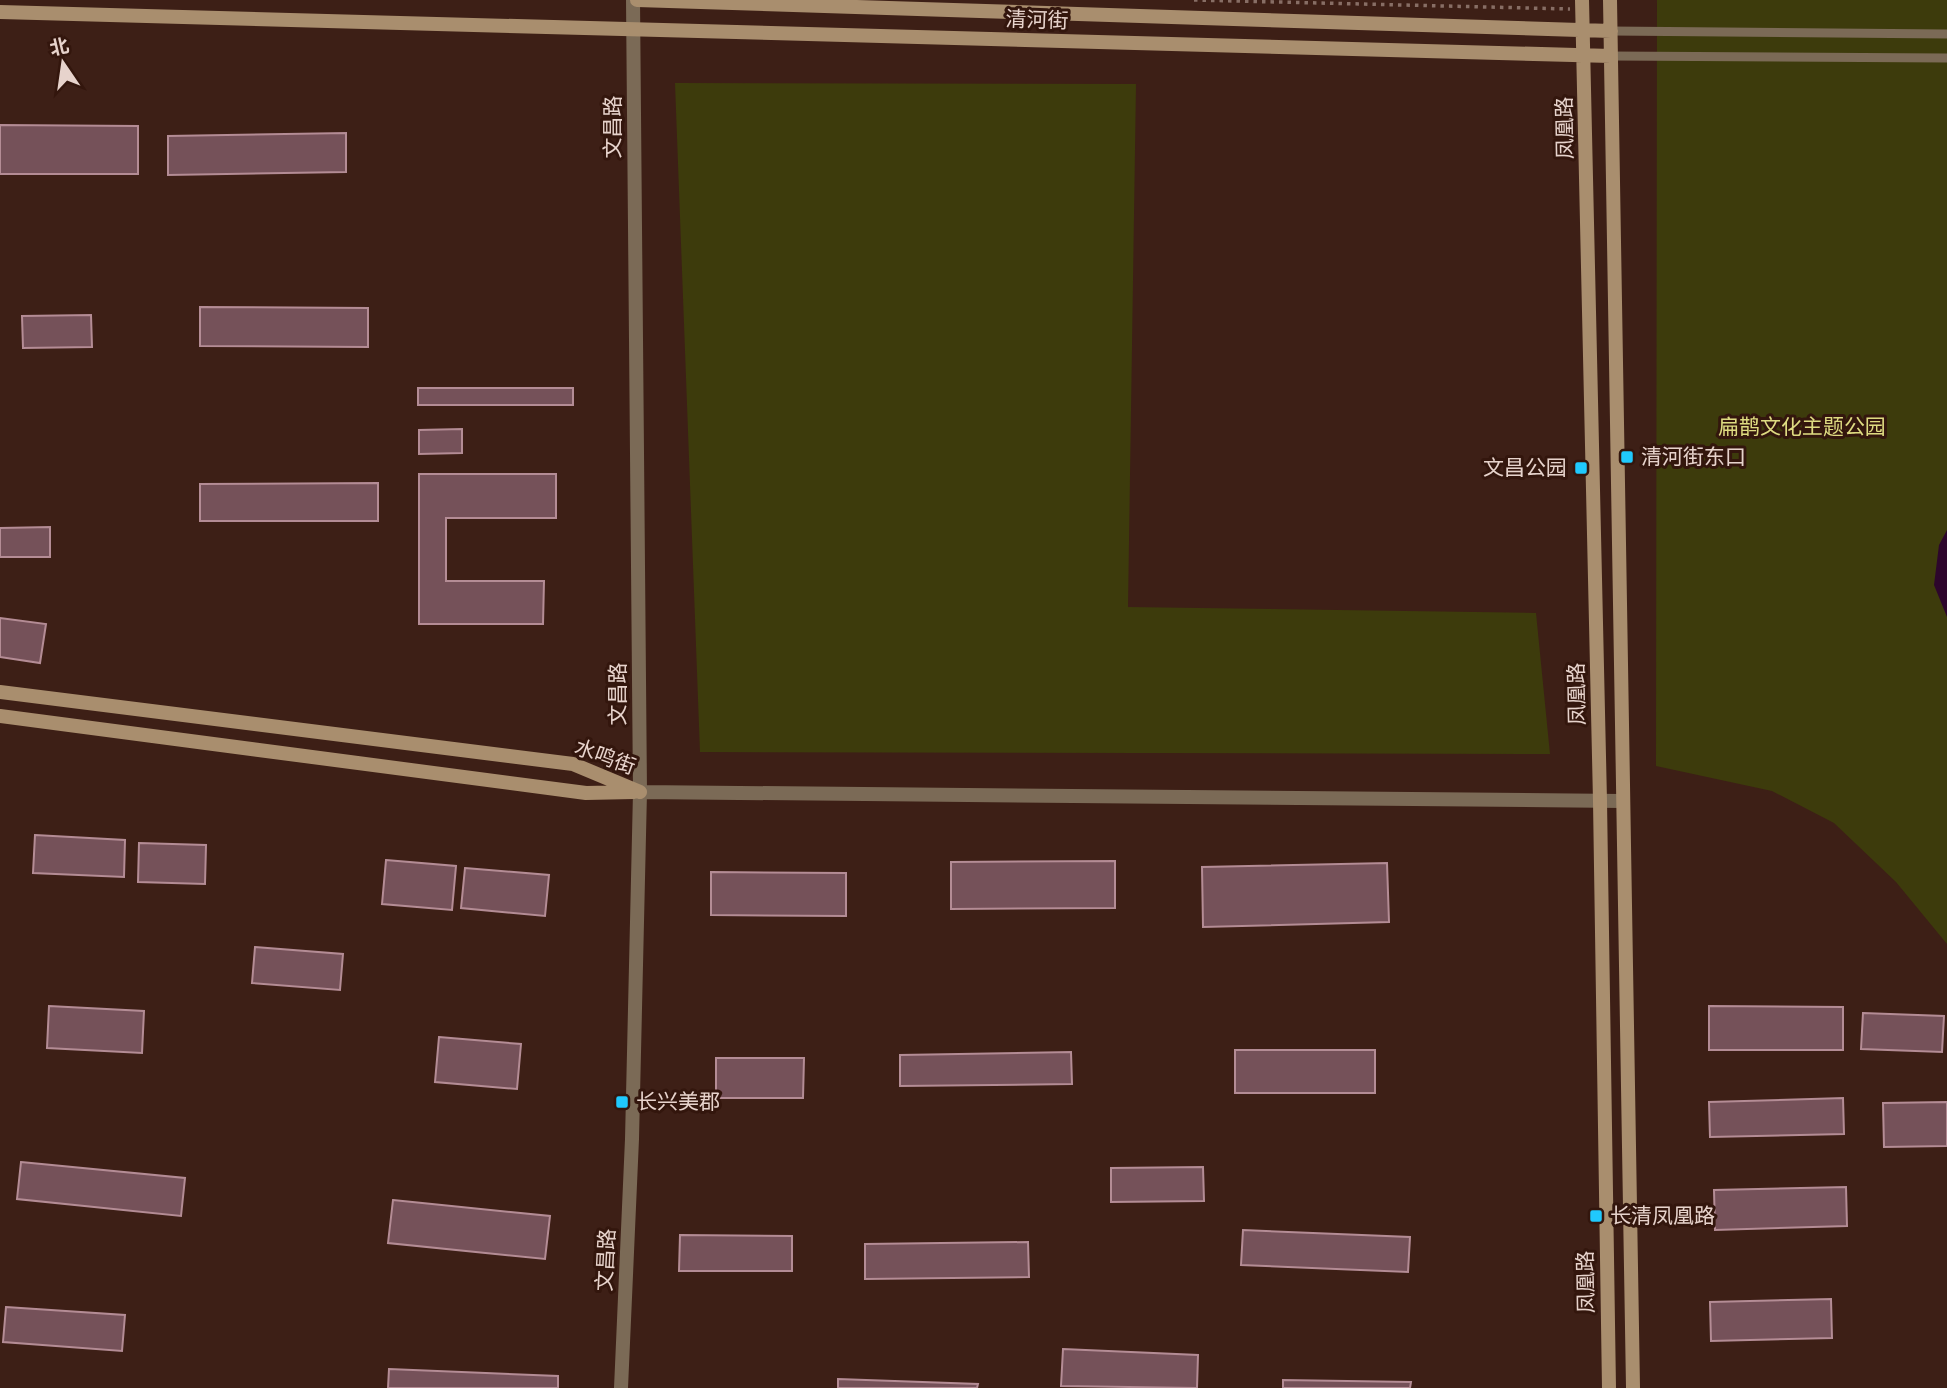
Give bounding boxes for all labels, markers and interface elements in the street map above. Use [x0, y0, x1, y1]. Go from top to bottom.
street label: 清河街 [1005, 4, 1069, 34]
north arrow [28, 28, 98, 98]
text: 北 [47, 33, 71, 60]
street label: 文昌路 [598, 96, 626, 159]
street label: 凤凰路 [1549, 96, 1579, 160]
park label: 扁鹊文化主题公园 [1718, 412, 1886, 440]
place label: 清河街东口 [1641, 442, 1746, 470]
marker: 清河街东口 [1619, 449, 1635, 465]
place label: 文昌公园 [1483, 453, 1567, 481]
marker: 文昌公园 [1573, 460, 1589, 476]
street label: 凤凰路 [1561, 662, 1591, 726]
street label: 文昌路 [603, 663, 631, 726]
street label: 水鸣街 [571, 732, 640, 780]
place label: 长兴美郡 [636, 1087, 720, 1115]
marker: 长兴美郡 [614, 1094, 630, 1110]
place label: 长清凤凰路 [1610, 1201, 1715, 1229]
marker: 长清凤凰路 [1588, 1208, 1604, 1224]
street label: 文昌路 [589, 1228, 621, 1292]
street label: 凤凰路 [1570, 1250, 1600, 1314]

